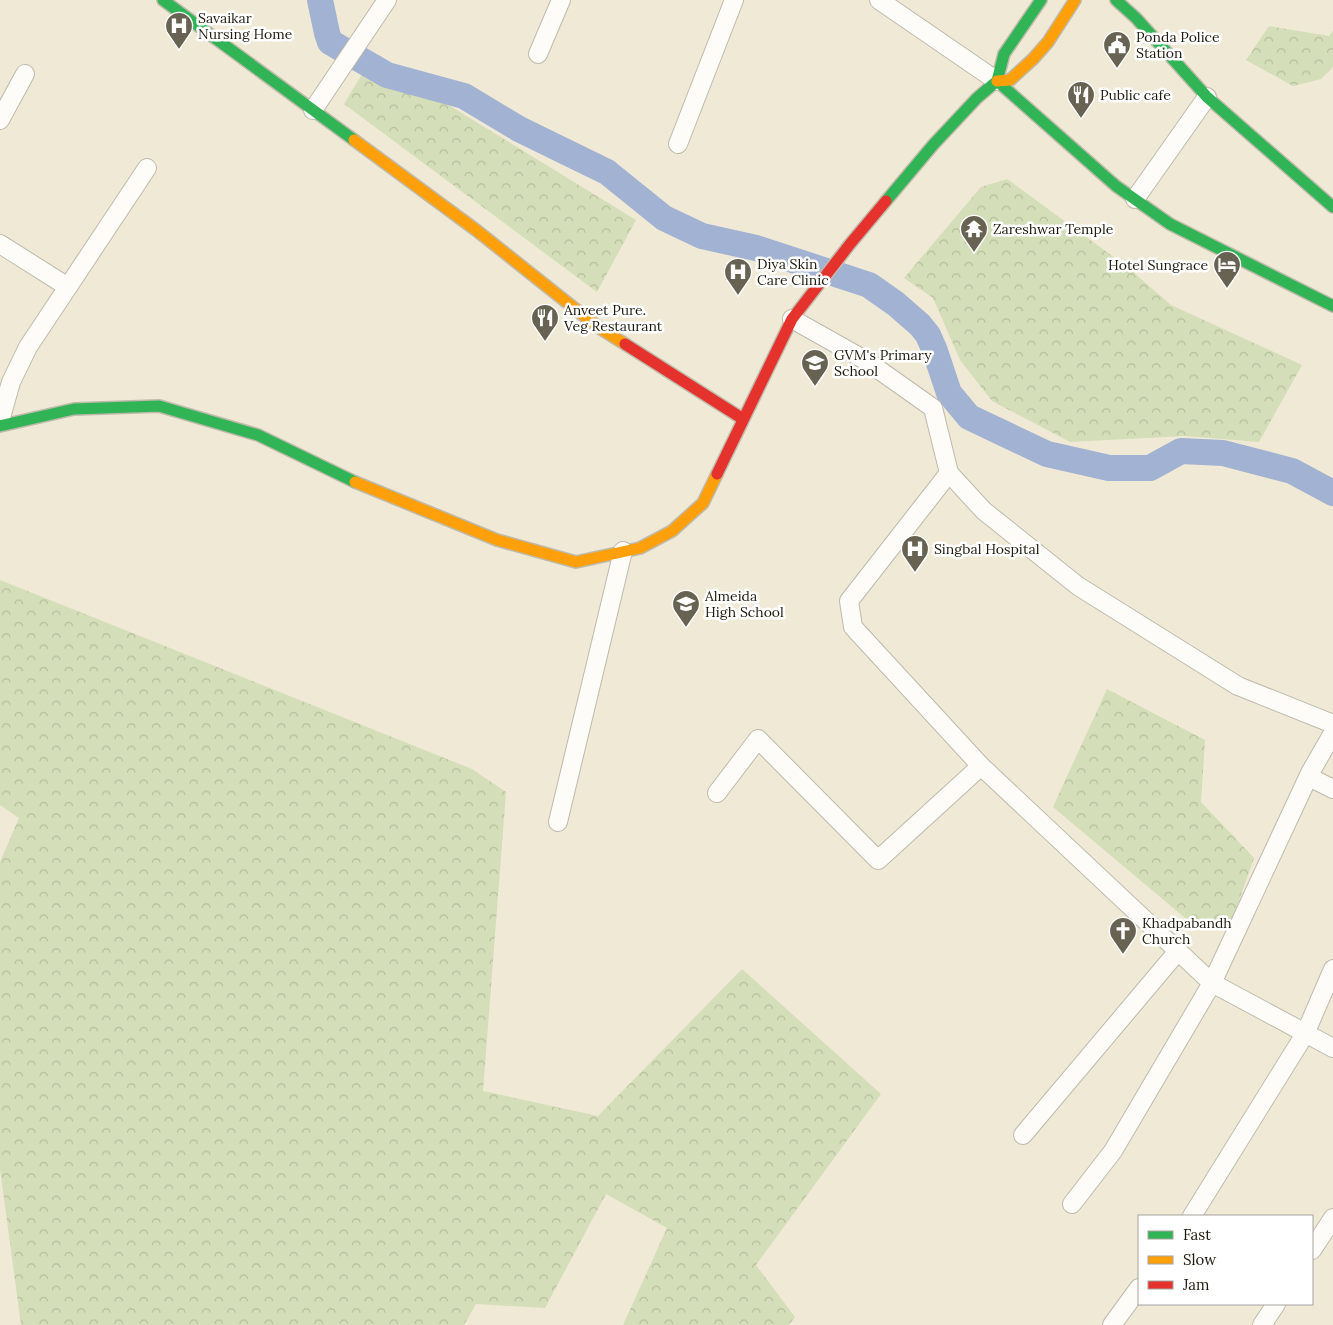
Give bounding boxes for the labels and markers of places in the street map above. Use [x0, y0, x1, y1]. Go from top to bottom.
place label: Savaikar Nursing Home [198, 9, 293, 43]
hospital icon: Savaikar Nursing Home [164, 11, 194, 50]
place label: Ponda Police Station [1136, 28, 1220, 62]
public building icon: Ponda Police Station [1102, 30, 1132, 69]
restaurant icon: Public cafe [1066, 80, 1096, 119]
place label: Public cafe [1100, 86, 1171, 104]
temple icon: Zareshwar Temple [959, 214, 989, 253]
place label: Zareshwar Temple [993, 220, 1114, 238]
hotel icon: Hotel Sungrace [1212, 250, 1242, 289]
place label: Diya Skin Care Clinic [757, 255, 829, 289]
place label: Hotel Sungrace [1108, 256, 1208, 274]
hospital icon: Diya Skin Care Clinic [723, 257, 753, 296]
place label: Anveet Pure. Veg Restaurant [563, 301, 663, 335]
restaurant icon: Anveet Pure. Veg Restaurant [530, 303, 560, 342]
place label: GVM's Primary School [834, 346, 932, 380]
school or university icon: GVM's Primary School [800, 348, 830, 387]
hospital icon: Singbal Hospital [900, 534, 930, 573]
place label: Singbal Hospital [934, 540, 1040, 558]
place label: Almeida High School [704, 587, 784, 621]
school or university icon: Almeida High School [671, 589, 701, 628]
place label: Khadpabandh Church [1142, 914, 1232, 948]
church icon: Khadpabandh Church [1108, 916, 1138, 955]

